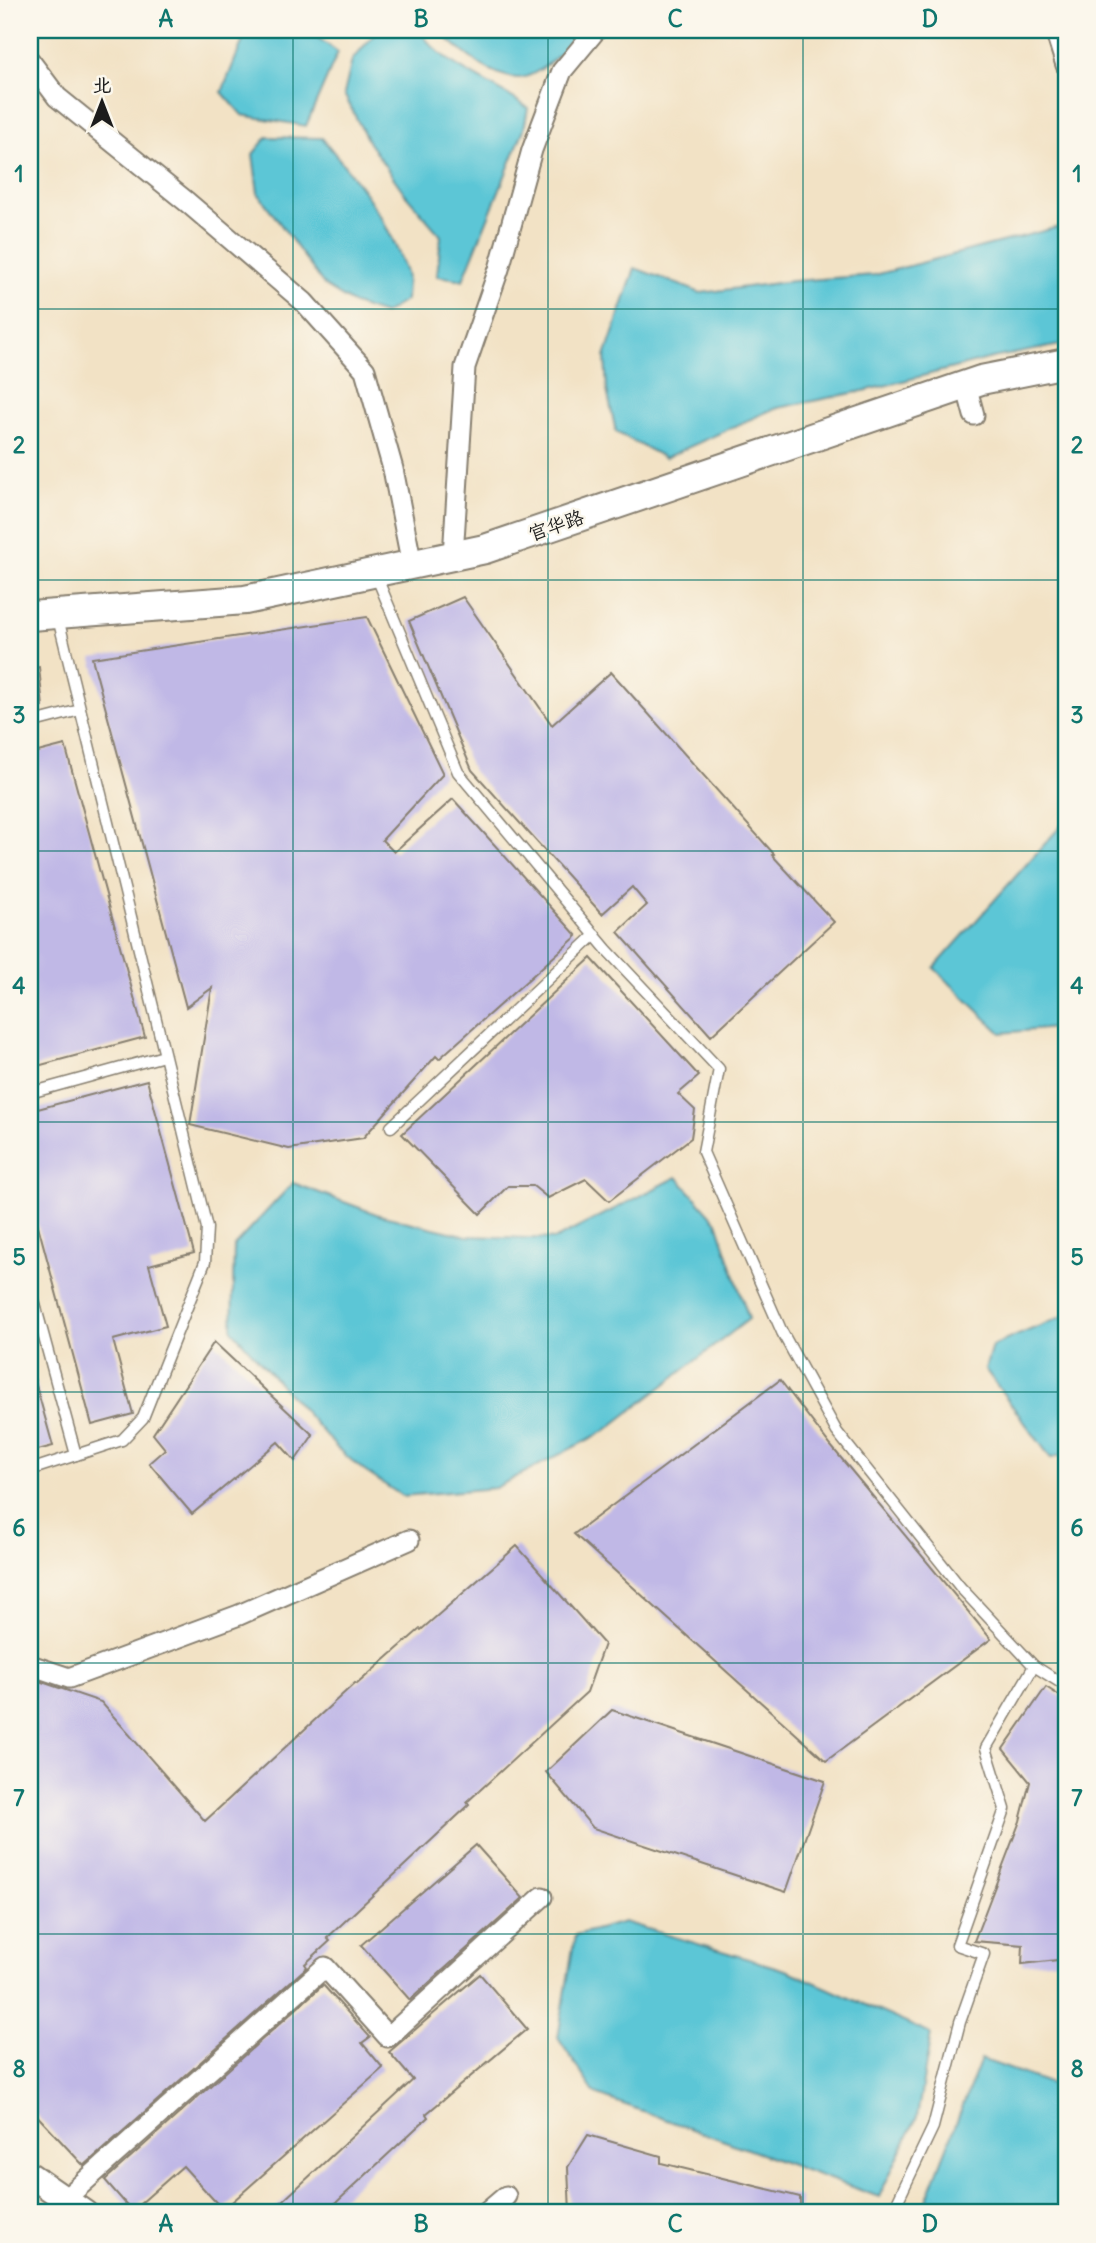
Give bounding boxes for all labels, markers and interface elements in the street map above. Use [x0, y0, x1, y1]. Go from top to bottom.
text: A [159, 4, 174, 33]
text: B [413, 4, 429, 33]
text: C [667, 4, 683, 33]
text: D [922, 4, 938, 33]
north arrow [66, 66, 136, 136]
text: 北 [92, 73, 112, 97]
text: 1 [14, 159, 24, 188]
text: 1 [1072, 159, 1082, 188]
text: 2 [13, 430, 26, 459]
text: 2 [1071, 430, 1084, 459]
street label: 官华路 [525, 504, 587, 546]
text: 3 [12, 700, 26, 729]
text: 3 [1070, 700, 1084, 729]
text: 4 [12, 971, 26, 1000]
text: 4 [1070, 971, 1084, 1000]
text: 5 [12, 1242, 26, 1271]
text: 5 [1070, 1242, 1084, 1271]
text: 6 [12, 1513, 26, 1542]
text: 6 [1070, 1513, 1084, 1542]
text: 7 [13, 1783, 25, 1812]
text: 7 [1071, 1783, 1083, 1812]
text: 8 [12, 2054, 26, 2083]
text: 8 [1070, 2054, 1084, 2083]
text: A [159, 2209, 174, 2238]
text: B [413, 2209, 429, 2238]
text: C [667, 2209, 683, 2238]
text: D [922, 2209, 938, 2238]

